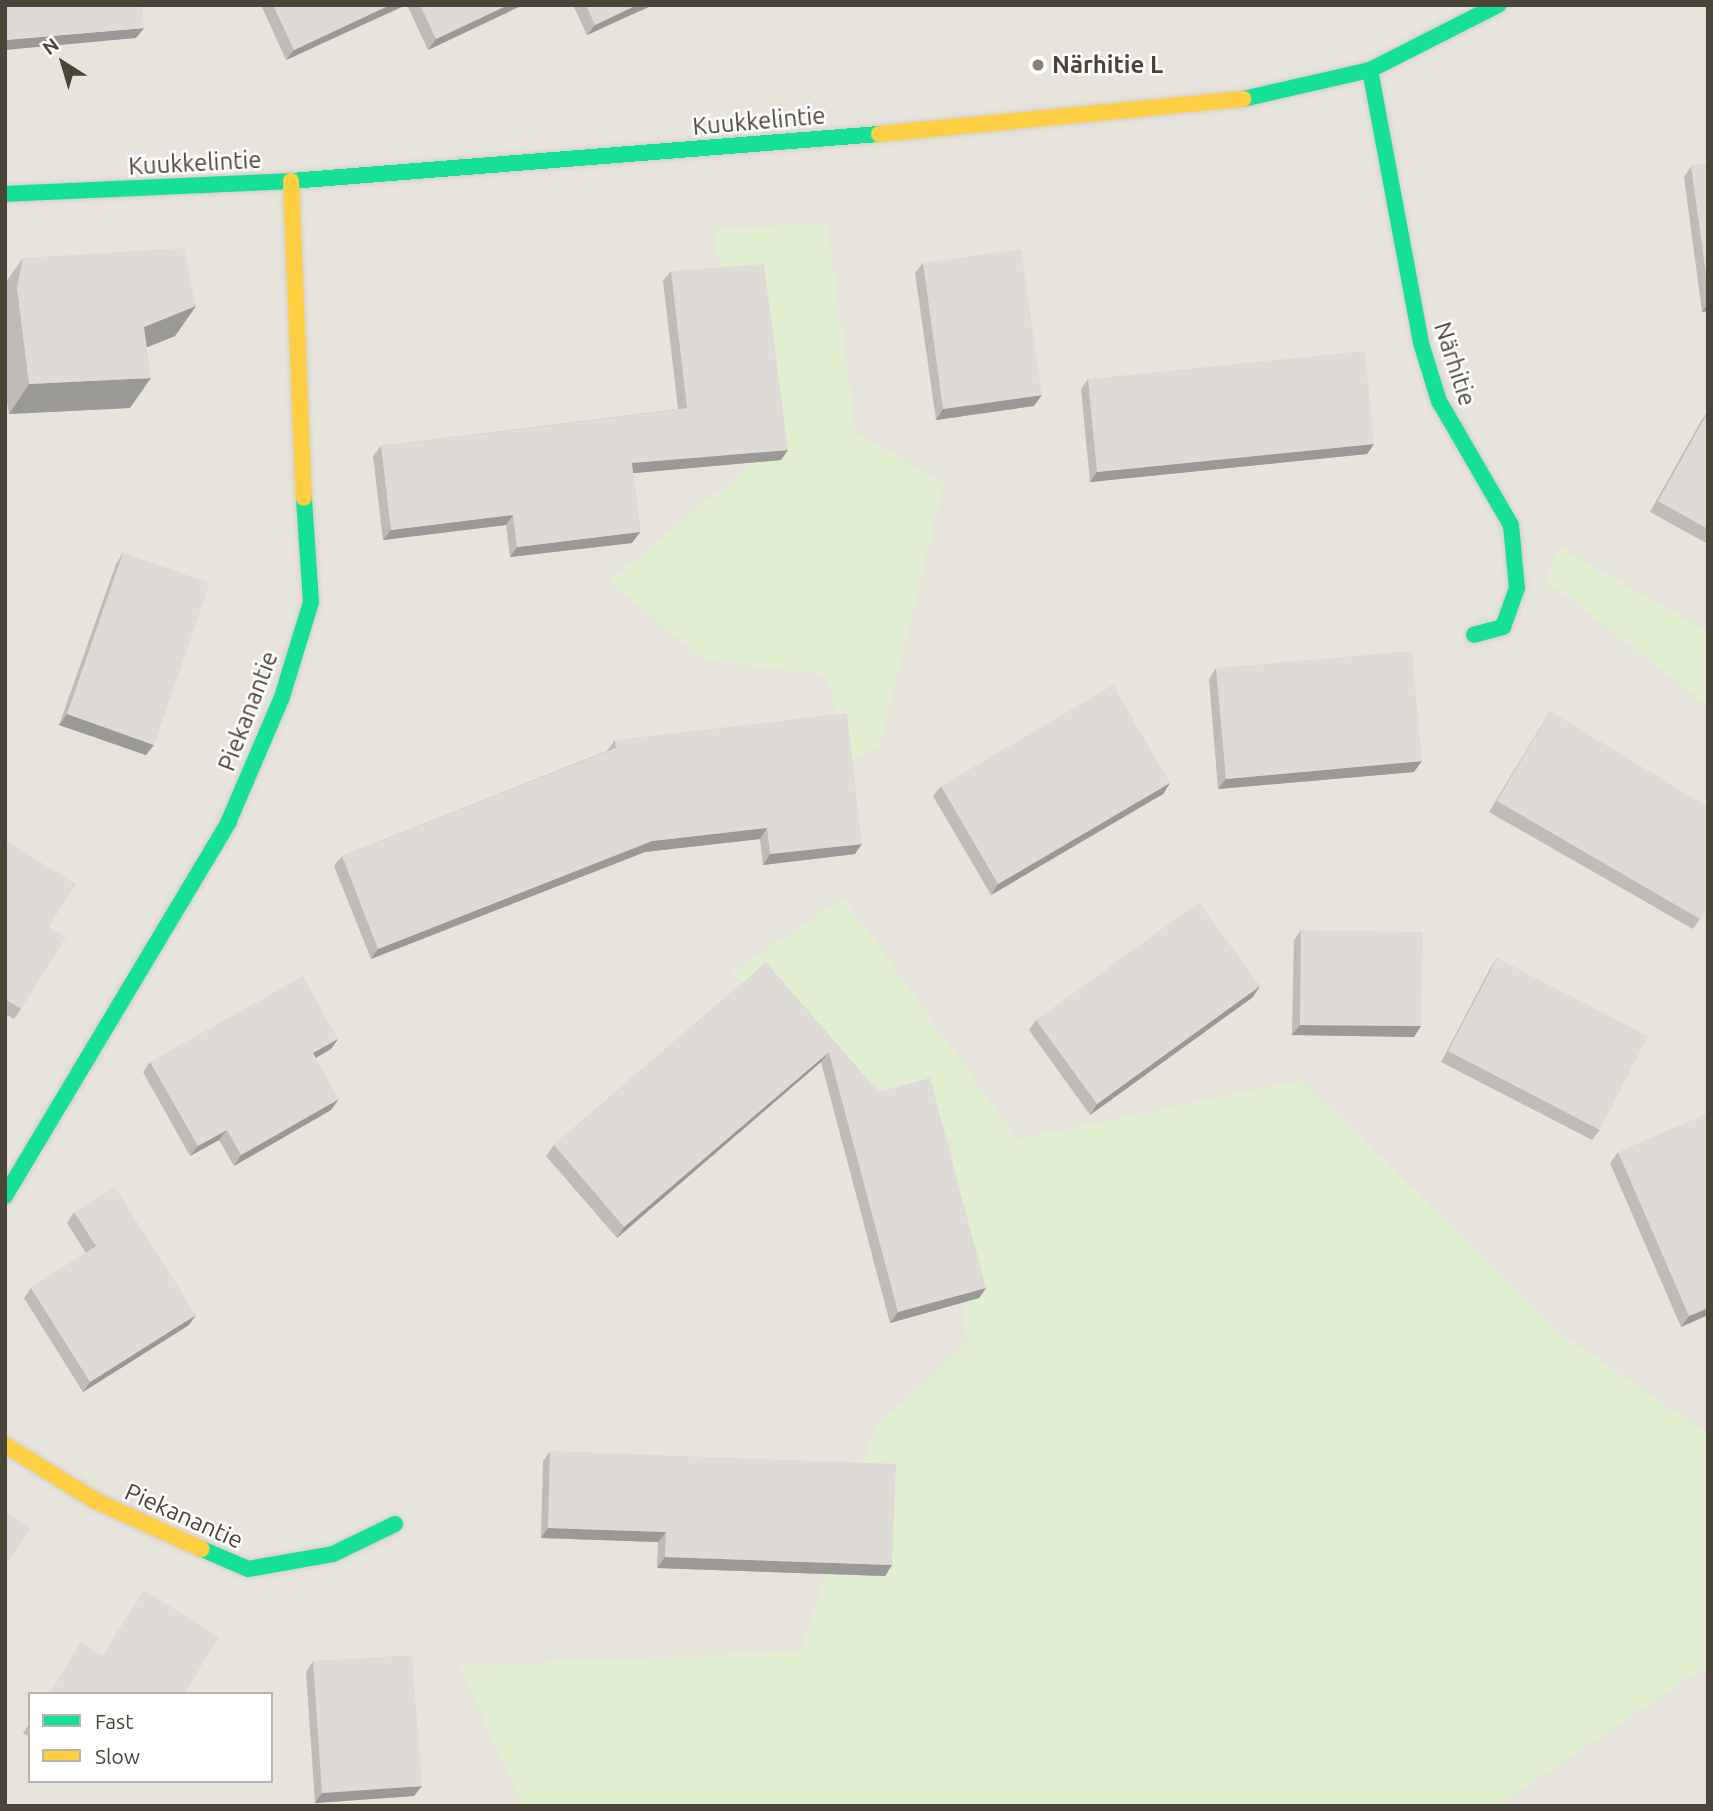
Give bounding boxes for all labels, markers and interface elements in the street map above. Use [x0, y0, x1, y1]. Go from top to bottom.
north arrow [28, 28, 98, 98]
text: N [38, 33, 63, 59]
place label: Närhitie L [1052, 51, 1163, 79]
marker: Närhitie L [1030, 57, 1046, 73]
street label: Kuukkelintie [691, 101, 827, 141]
street label: Kuukkelintie [128, 145, 262, 181]
street label: Närhitie [1428, 318, 1482, 410]
street label: Piekanantie [212, 647, 284, 775]
street label: Piekanantie [121, 1477, 247, 1555]
legend [28, 1692, 273, 1783]
text: Fast [95, 1709, 133, 1733]
text: Slow [95, 1744, 140, 1768]

